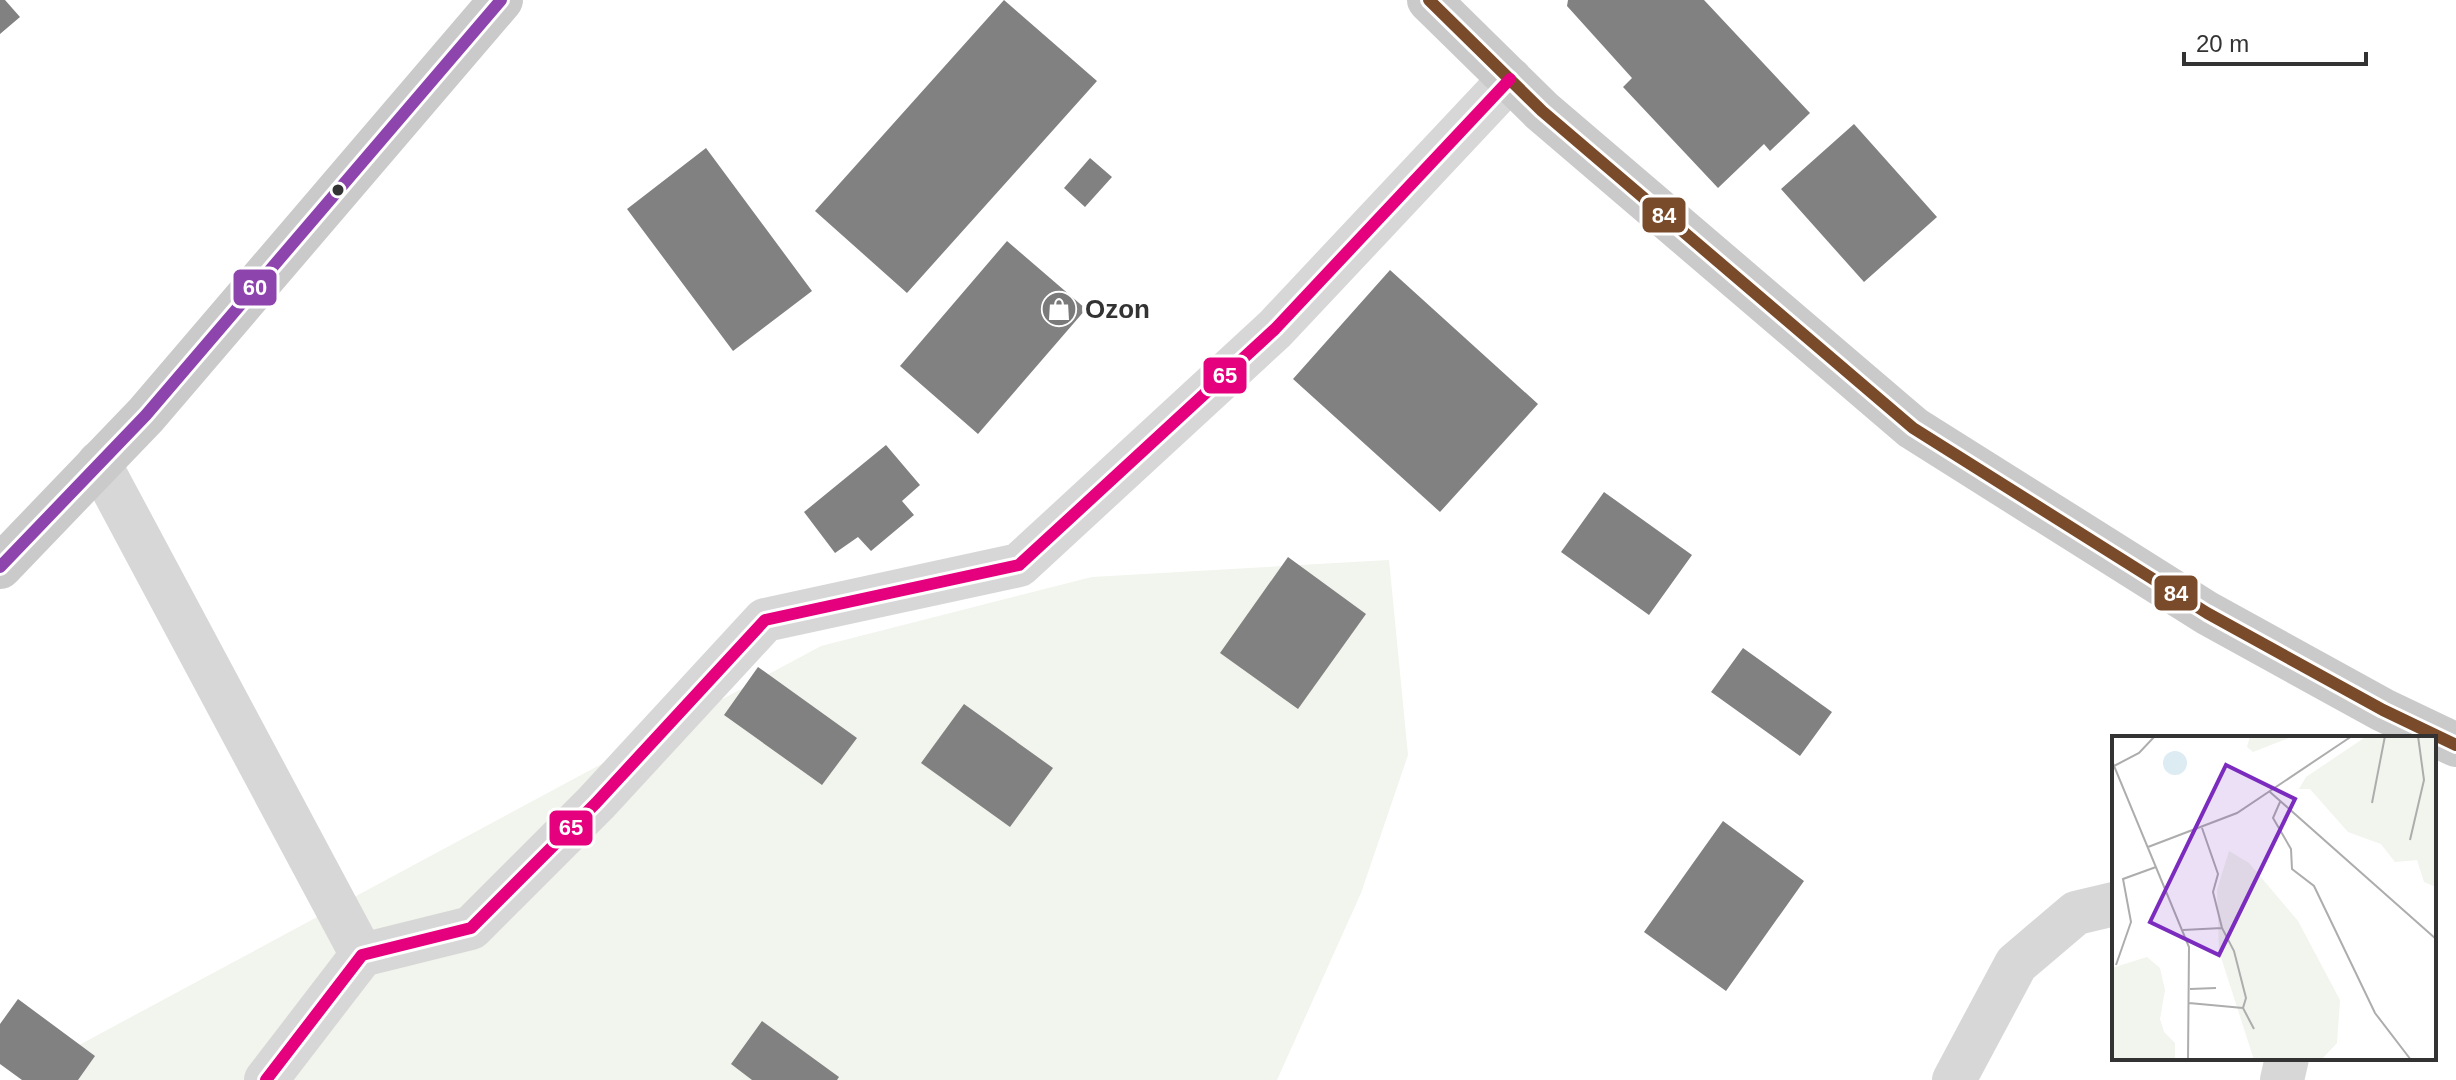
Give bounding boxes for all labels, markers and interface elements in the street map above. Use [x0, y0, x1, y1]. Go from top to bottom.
scale bar [2184, 16, 2366, 66]
text: 20 m [2196, 30, 2249, 57]
unlabelled marker [330, 182, 346, 198]
line badge: 84 [1641, 196, 1687, 234]
text: 84 [1652, 203, 1677, 228]
line badge: 60 [232, 268, 278, 307]
text: 60 [243, 275, 267, 300]
shop icon: Ozon [1040, 290, 1078, 328]
place label: Ozon [1085, 294, 1150, 324]
line badge: 65 [1202, 356, 1248, 395]
text: 65 [1213, 363, 1237, 388]
line badge: 84 [2153, 574, 2199, 612]
text: 84 [2164, 581, 2189, 606]
inset map [2112, 736, 2436, 1060]
line badge: 65 [548, 809, 594, 847]
text: 65 [559, 815, 583, 840]

